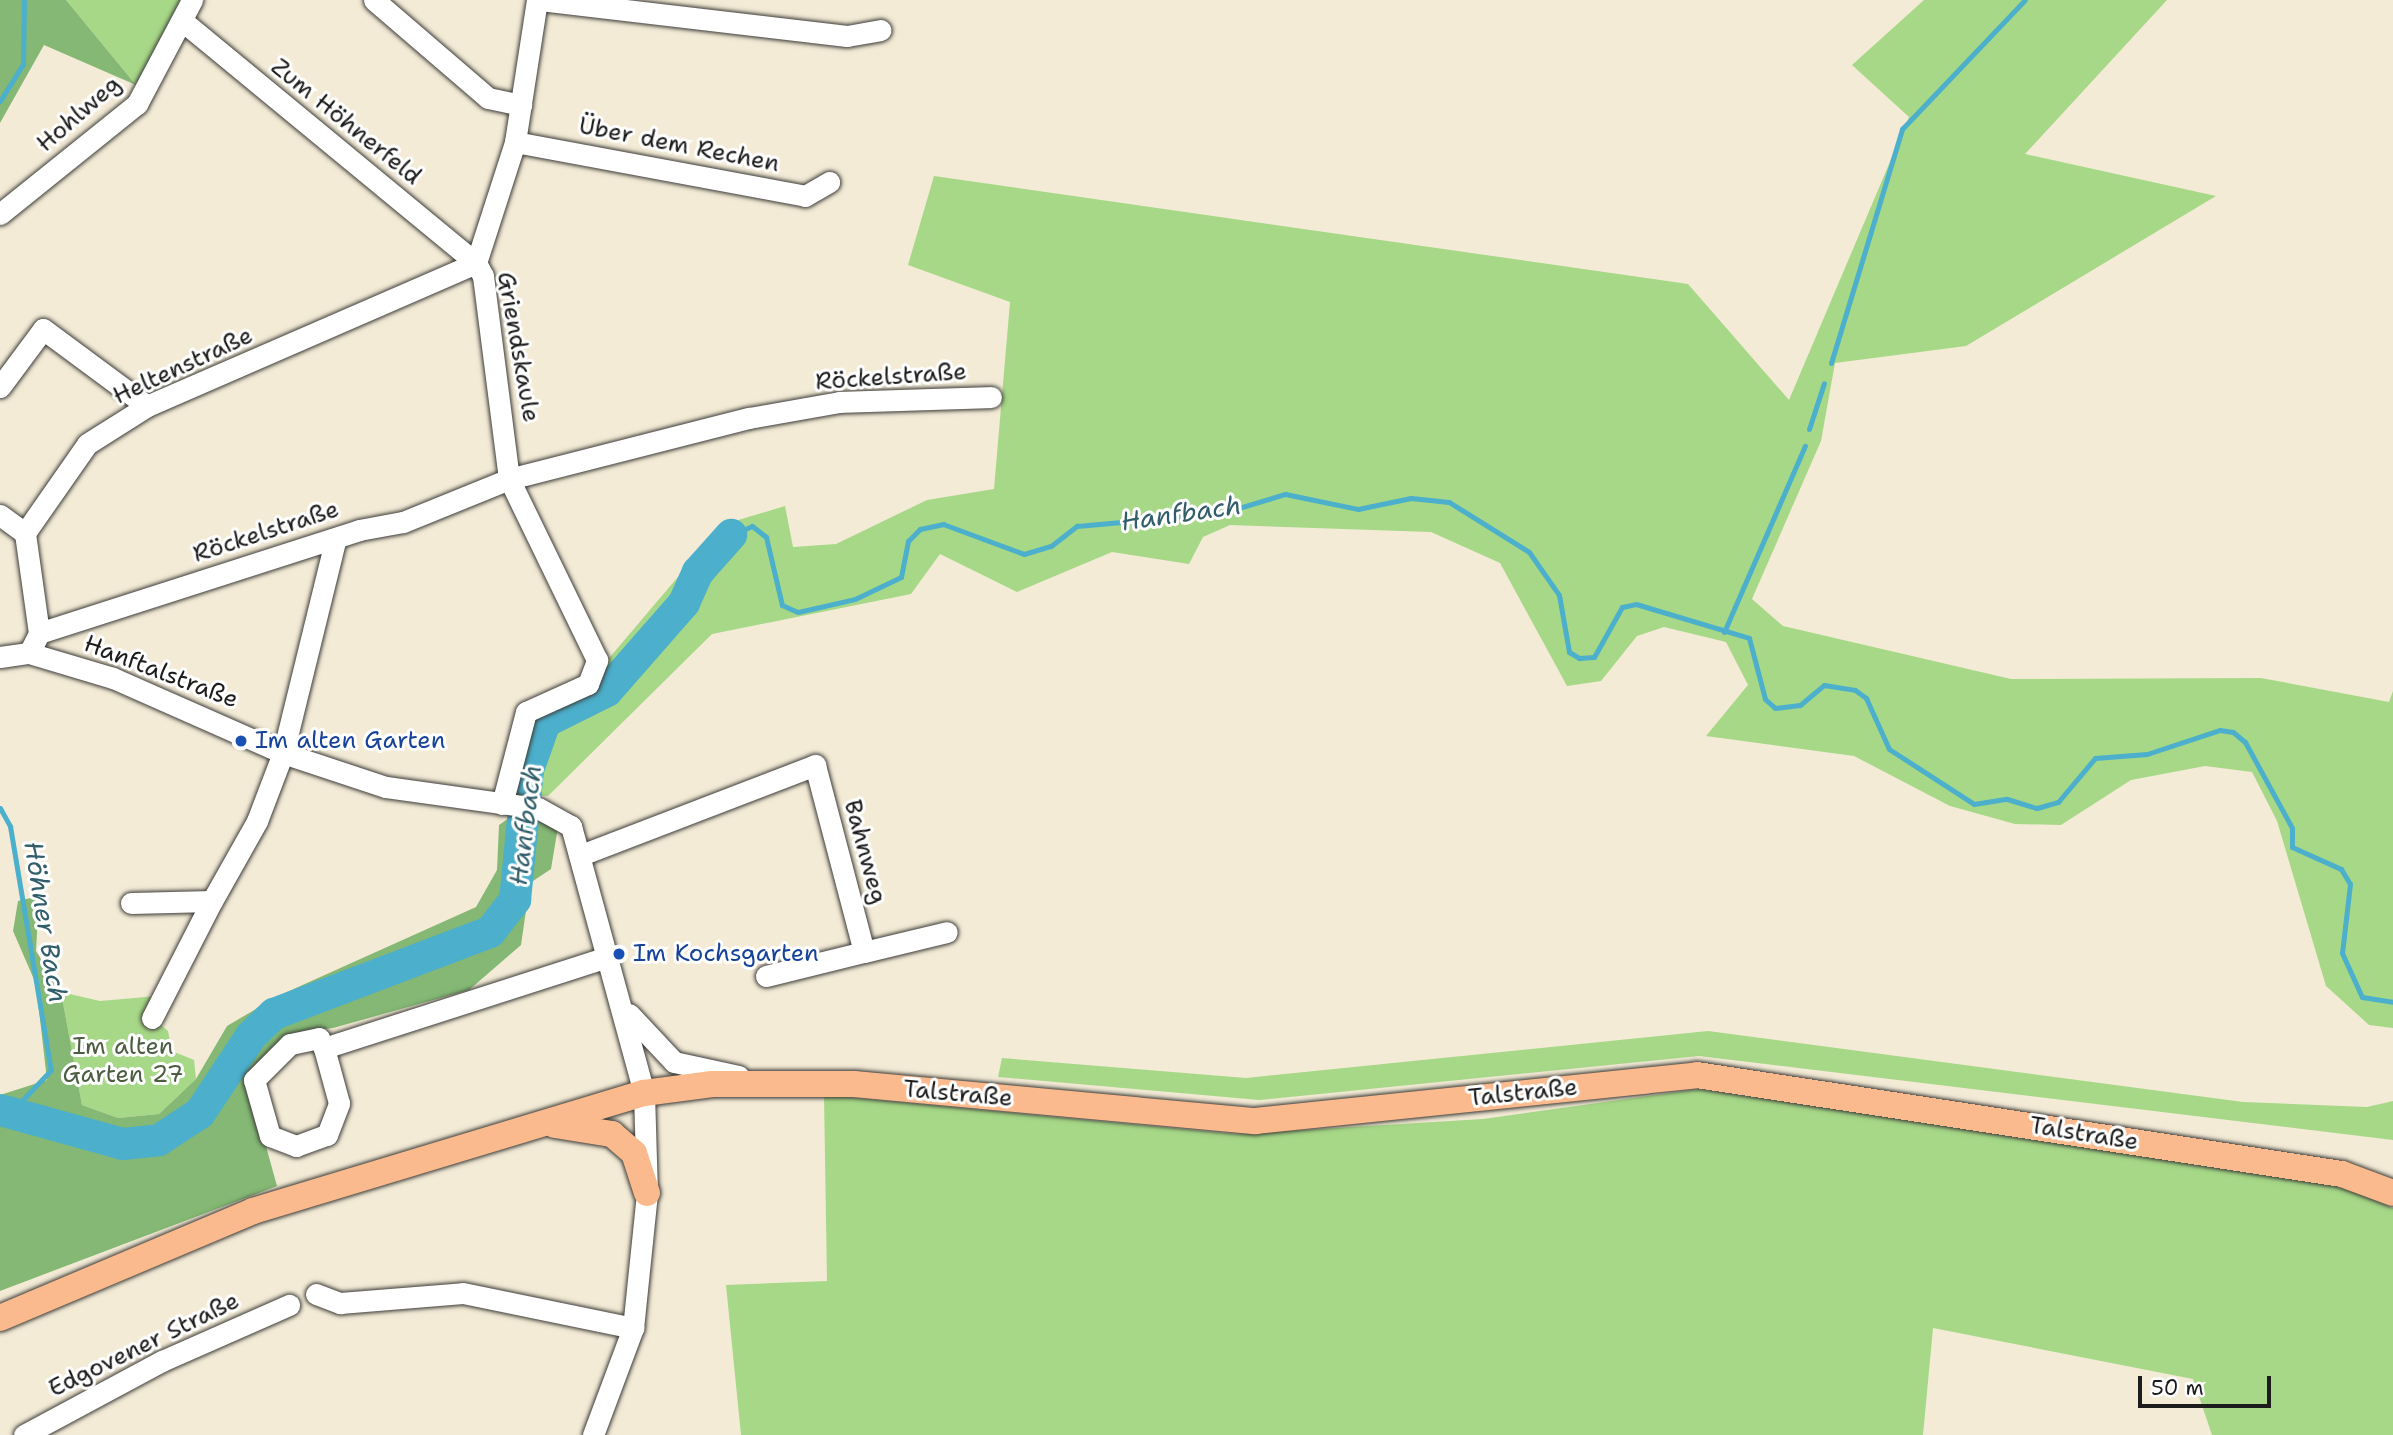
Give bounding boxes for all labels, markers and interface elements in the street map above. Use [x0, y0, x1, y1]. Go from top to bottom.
street label: Zum Höhnerfeld [265, 53, 427, 191]
street label: Hohlweg [31, 70, 127, 158]
street label: Über dem Rechen [576, 111, 782, 179]
street label: Griendskaule [491, 270, 545, 424]
street label: Heltenstraße [109, 321, 257, 411]
street label: Röckelstraße [814, 357, 968, 397]
water label: Hanfbach [1119, 489, 1243, 537]
street label: Röckelstraße [189, 495, 343, 569]
street label: Hanftalstraße [80, 629, 242, 715]
place label: Im alten Garten [255, 727, 445, 755]
marker: Im alten Garten [233, 733, 249, 749]
water label: Hanfbach [502, 763, 548, 887]
street label: Bahnweg [837, 797, 893, 907]
water label: Höhner Bach [18, 839, 74, 1005]
place label: Im Kochsgarten [633, 940, 819, 968]
marker: Im Kochsgarten [611, 946, 627, 962]
park label: Im alten Garten 27 [62, 1033, 184, 1089]
street label: Talstraße [1467, 1073, 1579, 1113]
street label: Talstraße [902, 1075, 1014, 1113]
street label: Talstraße [2028, 1111, 2140, 1157]
street label: Edgovener Straße [44, 1286, 244, 1404]
scale bar [2141, 1362, 2274, 1406]
text: 50 m [2151, 1374, 2204, 1402]

